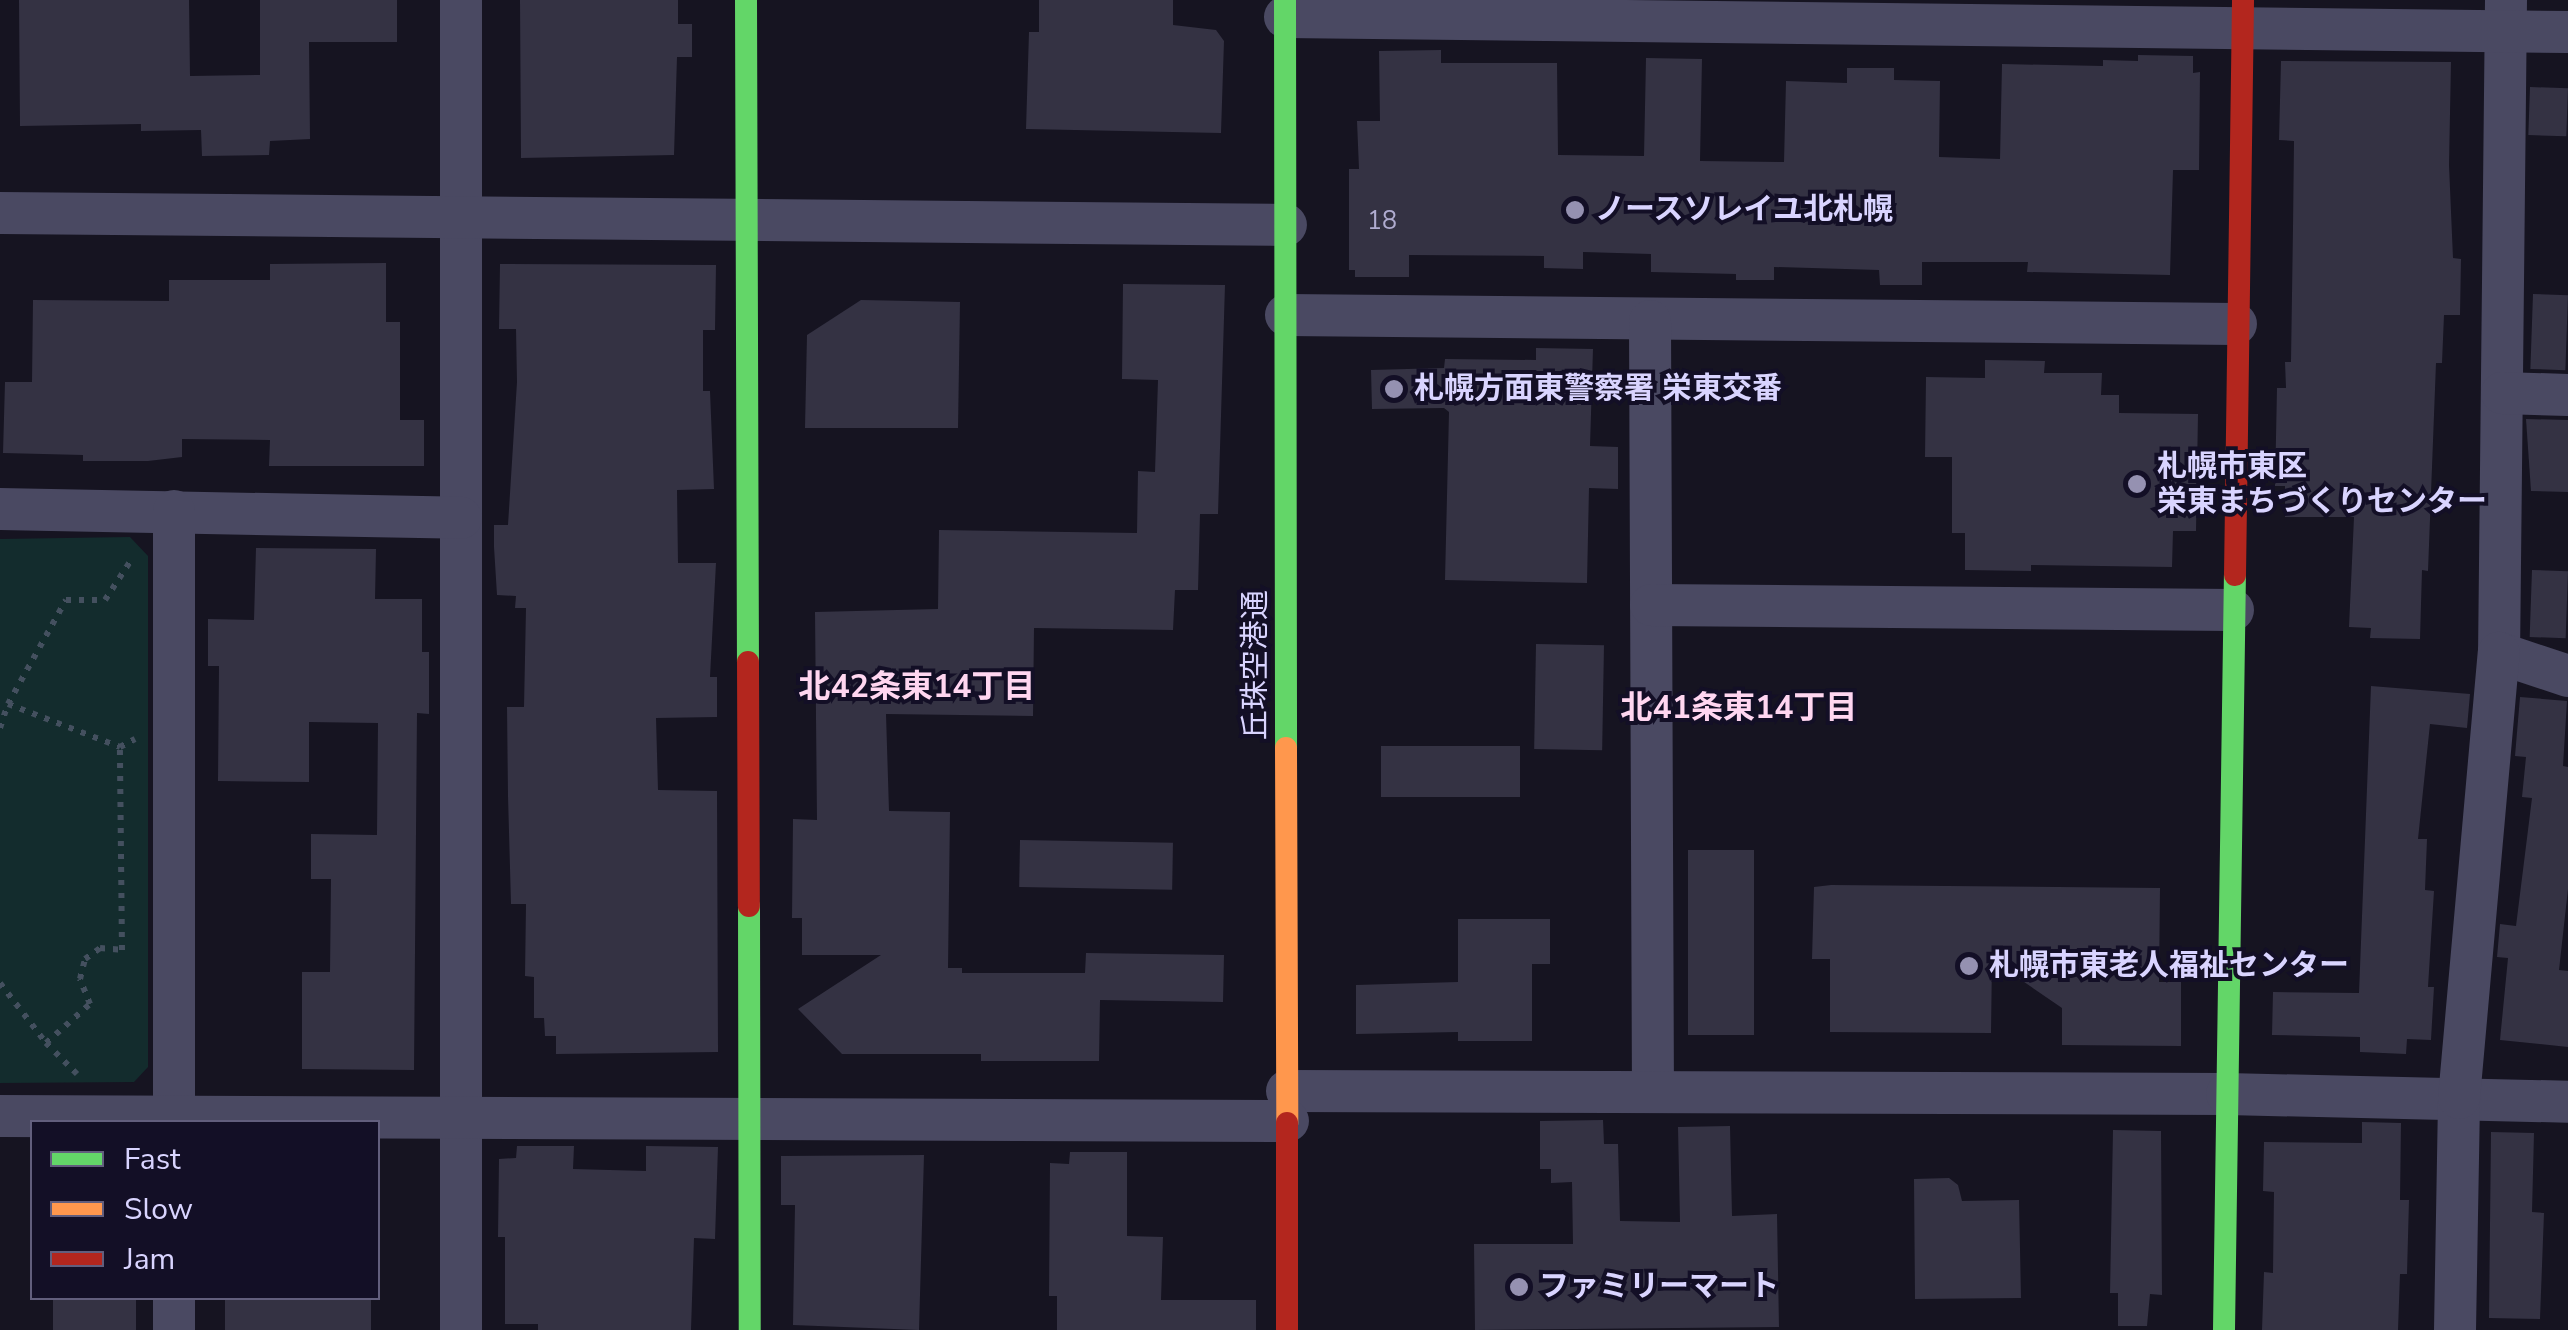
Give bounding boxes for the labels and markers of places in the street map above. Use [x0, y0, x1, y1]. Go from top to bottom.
place label: ノースソレイユ北札幌 [1595, 192, 1895, 228]
marker: ノースソレイユ北札幌 [1564, 199, 1586, 221]
place label: 札幌方面東警察署 栄東交番 [1414, 371, 1782, 407]
marker: 札幌方面東警察署 栄東交番 [1383, 378, 1405, 400]
place label: 札幌市東区 栄東まちづくりセンター [2157, 449, 2487, 520]
marker: 札幌市東区 栄東まちづくりセンター [2126, 473, 2148, 495]
place label: 札幌市東老人福祉センター [1989, 948, 2349, 984]
marker: 札幌市東老人福祉センター [1958, 955, 1980, 977]
place label: ファミリーマート [1539, 1269, 1779, 1305]
marker: ファミリーマート [1508, 1276, 1530, 1298]

